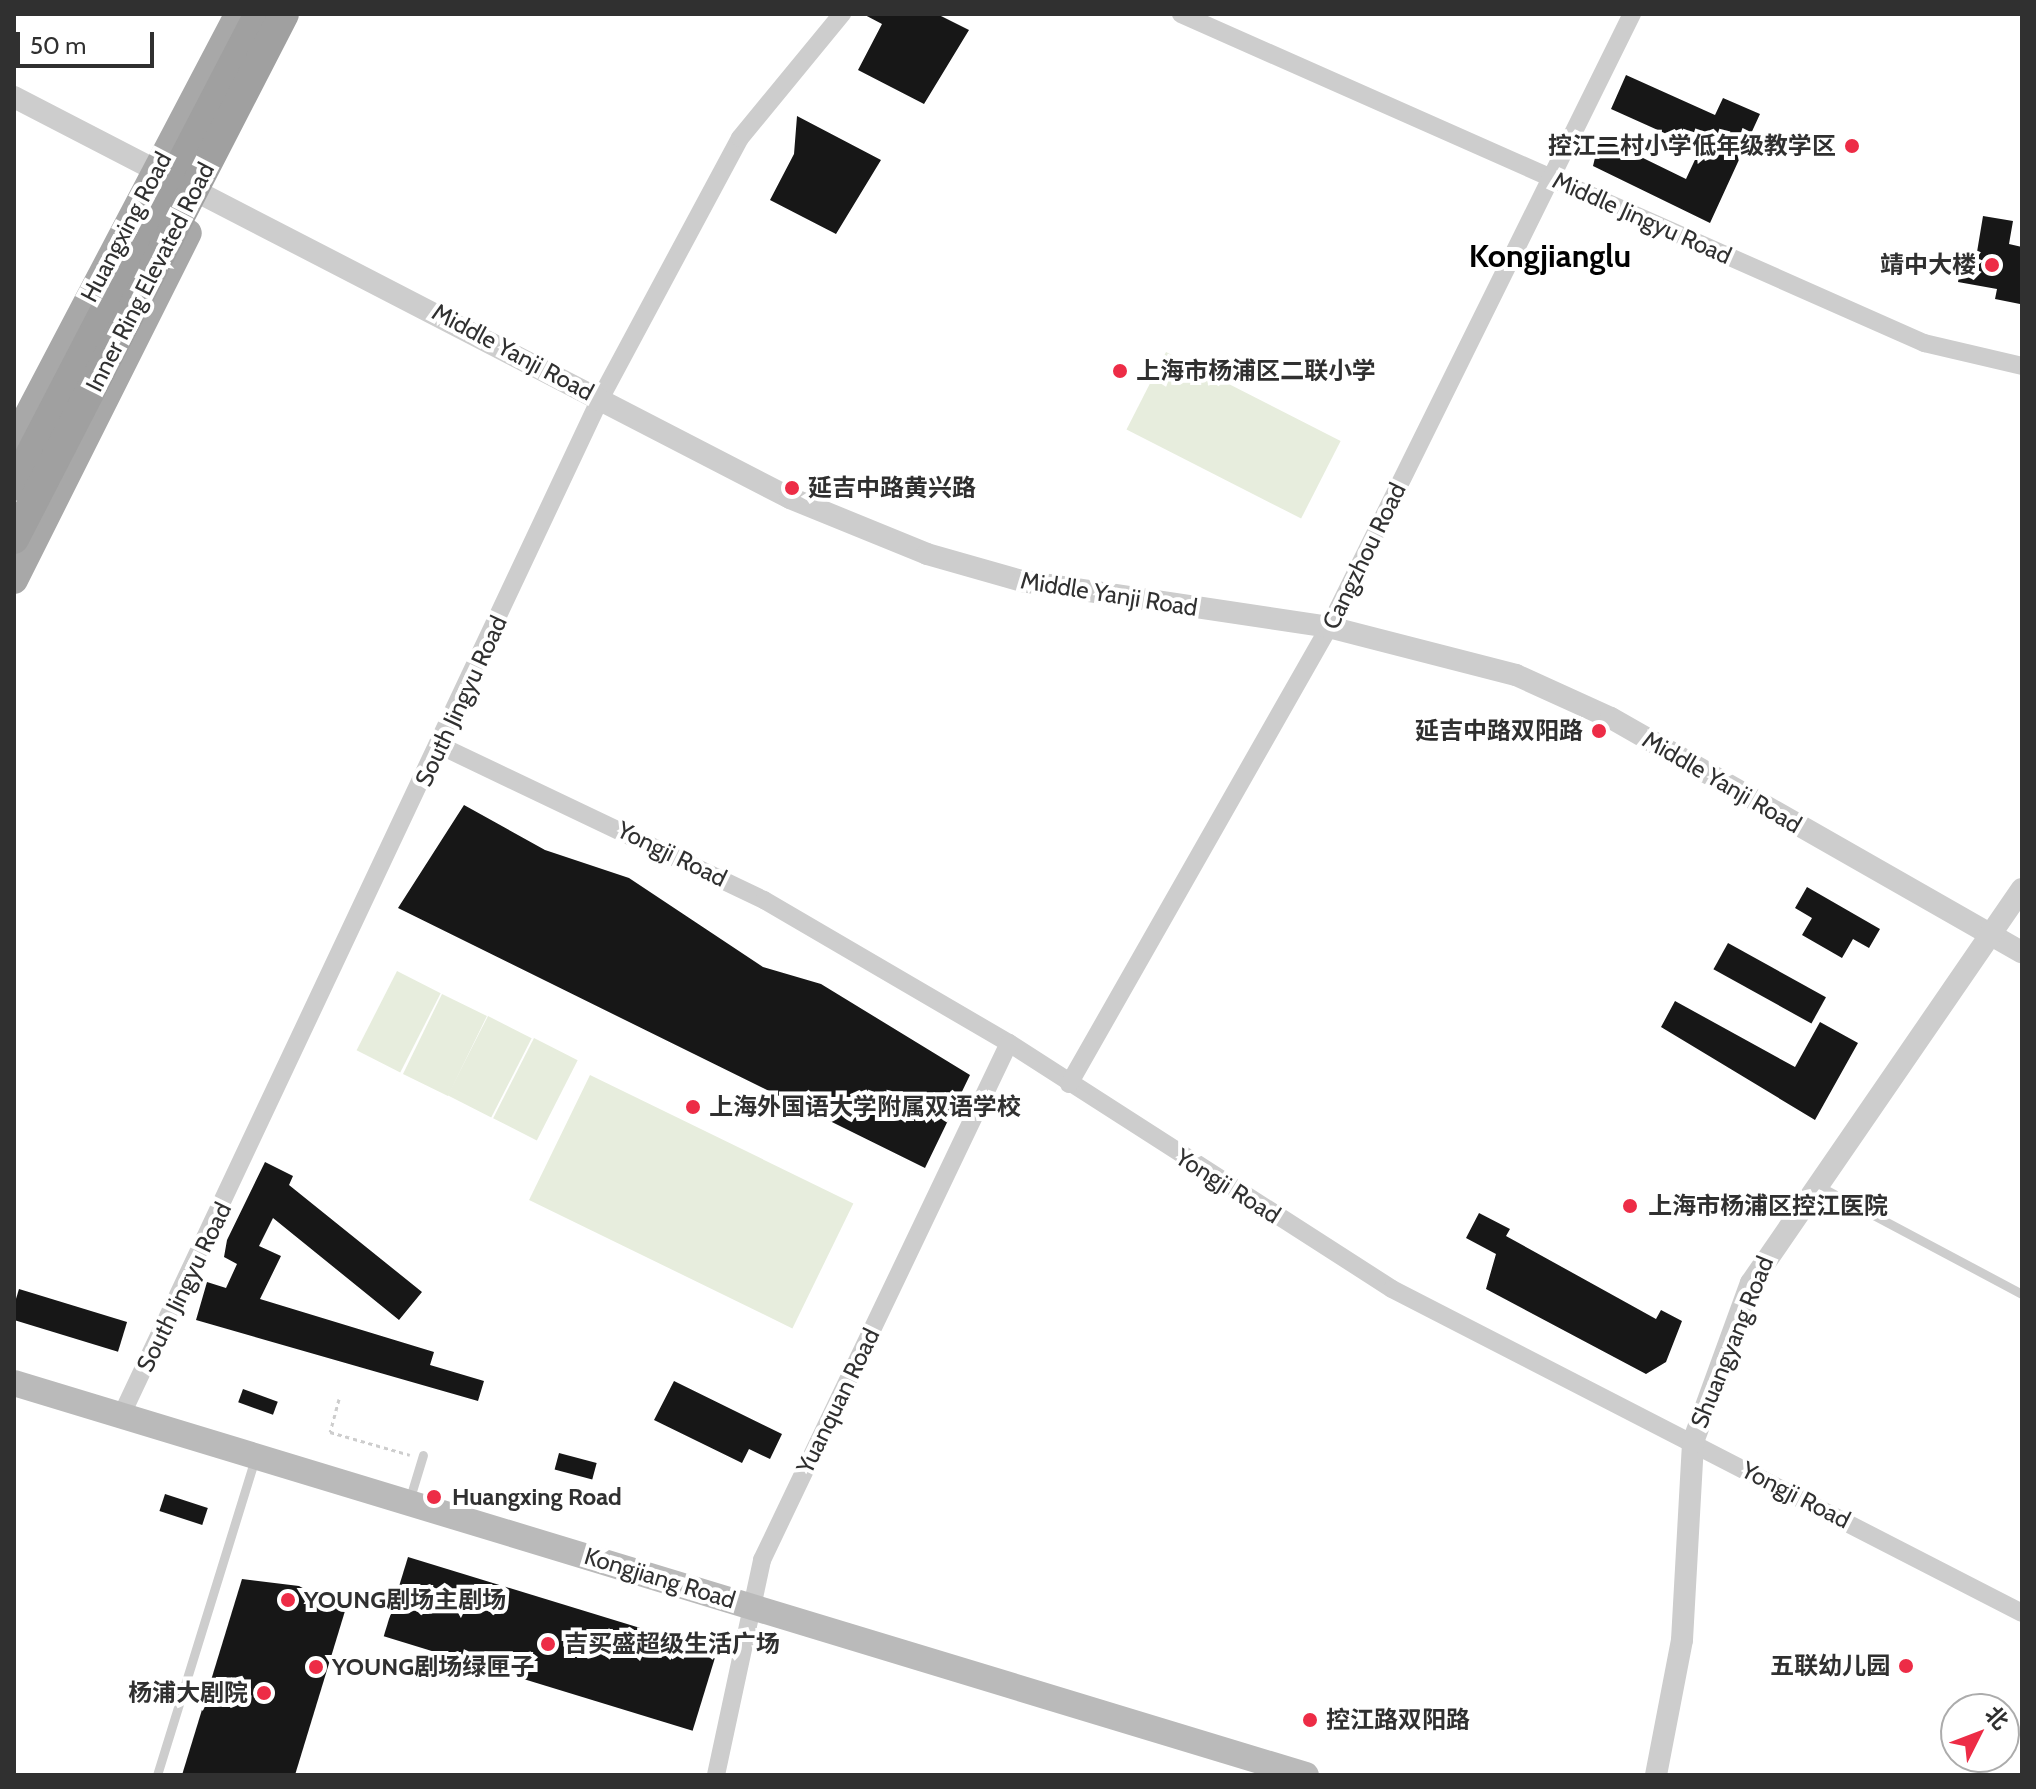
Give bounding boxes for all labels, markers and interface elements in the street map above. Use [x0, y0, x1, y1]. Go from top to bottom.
scale bar [20, 16, 158, 66]
text: 50 m [30, 31, 86, 60]
place label: 控江二村小学低年级教学区 [1548, 132, 1836, 160]
marker: 控江二村小学低年级教学区 [1843, 137, 1861, 155]
street label: Huangxing Road [74, 147, 178, 307]
street label: Inner Ring Elevated Road [80, 158, 220, 396]
street label: Middle Jingyu Road [1548, 166, 1736, 270]
district label: Kongjianglu [1469, 237, 1631, 275]
place label: 靖中大楼 [1880, 251, 1976, 279]
marker: 靖中大楼 [1983, 256, 2001, 274]
street label: Middle Yanji Road [427, 297, 599, 407]
place label: 上海市杨浦区二联小学 [1136, 357, 1376, 385]
marker: 上海市杨浦区二联小学 [1111, 362, 1129, 380]
place label: 延吉中路黄兴路 [808, 474, 976, 502]
street label: Cangzhou Road [1316, 478, 1412, 634]
marker: 延吉中路黄兴路 [783, 479, 801, 497]
street label: Middle Yanji Road [1018, 566, 1200, 622]
street label: South Jingyu Road [409, 611, 513, 791]
place label: 延吉中路双阳路 [1415, 717, 1583, 745]
marker: 延吉中路双阳路 [1590, 722, 1608, 740]
street label: Middle Yanji Road [1637, 725, 1807, 839]
street label: Yongji Road [613, 815, 731, 893]
place label: 上海外国语大学附属双语学校 [709, 1093, 1021, 1121]
marker: 上海外国语大学附属双语学校 [684, 1098, 702, 1116]
street label: Yongji Road [1170, 1142, 1286, 1230]
place label: 上海市杨浦区控江医院 [1648, 1192, 1888, 1220]
marker: 上海市杨浦区控江医院 [1619, 1195, 1641, 1217]
street label: South Jingyu Road [131, 1198, 237, 1376]
street label: Shuangyang Road [1684, 1252, 1780, 1432]
street label: Yuanquan Road [790, 1324, 886, 1478]
street label: Yongji Road [1737, 1455, 1855, 1535]
place label: Huangxing Road [452, 1483, 622, 1511]
marker: Huangxing Road [423, 1486, 445, 1508]
street label: Kongjiang Road [581, 1541, 739, 1615]
place label: YOUNG剧场主剧场 [304, 1586, 506, 1614]
marker: YOUNG剧场主剧场 [279, 1591, 297, 1609]
place label: 吉买盛超级生活广场 [564, 1630, 780, 1658]
marker: 吉买盛超级生活广场 [539, 1635, 557, 1653]
place label: 五联幼儿园 [1770, 1652, 1890, 1680]
place label: YOUNG剧场绿匣子 [332, 1653, 534, 1681]
marker: 五联幼儿园 [1897, 1657, 1915, 1675]
marker: YOUNG剧场绿匣子 [307, 1658, 325, 1676]
place label: 杨浦大剧院 [128, 1679, 248, 1707]
marker: 杨浦大剧院 [255, 1684, 273, 1702]
north arrow [1940, 1693, 2020, 1773]
text: 北 [1979, 1701, 2014, 1735]
place label: 控江路双阳路 [1326, 1706, 1470, 1734]
marker: 控江路双阳路 [1301, 1711, 1319, 1729]

